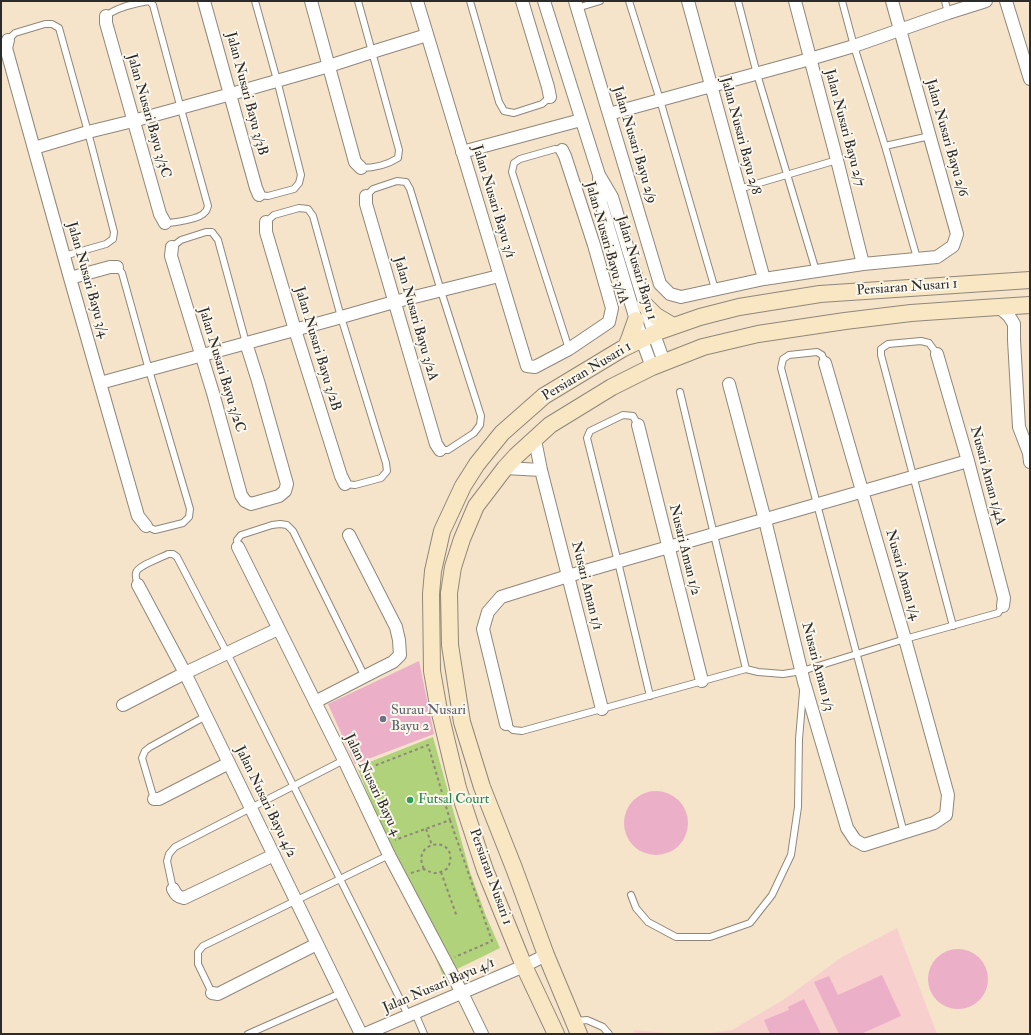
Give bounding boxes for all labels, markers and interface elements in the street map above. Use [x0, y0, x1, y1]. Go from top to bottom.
street label: Jalan Nusari Bayu 3/3B [221, 30, 271, 158]
street label: Jalan Nusari Bayu 3/3C [122, 52, 174, 180]
street label: Jalan Nusari Bayu 2/7 [820, 67, 868, 189]
street label: Jalan Nusari Bayu 2/8 [716, 75, 764, 197]
street label: Jalan Nusari Bayu 2/6 [921, 77, 971, 199]
street label: Jalan Nusari Bayu 2/9 [608, 84, 660, 206]
street label: Jalan Nusari Bayu 3/1 [468, 143, 518, 261]
street label: Jalan Nusari Bayu 3/1A [580, 180, 632, 306]
street label: Jalan Nusari Bayu 1 [612, 214, 660, 322]
street label: Jalan Nusari Bayu 3/4 [62, 220, 112, 340]
street label: Jalan Nusari Bayu 3/2A [389, 255, 441, 383]
street label: Persiaran Nusari 1 [856, 276, 958, 300]
street label: Jalan Nusari Bayu 3/2B [290, 285, 344, 413]
street label: Jalan Nusari Bayu 3/2C [194, 305, 248, 435]
street label: Persiaran Nusari 1 [539, 339, 635, 405]
street label: Nusari Aman 1/4A [966, 424, 1008, 528]
street label: Nusari Aman 1/2 [665, 503, 703, 597]
street label: Nusari Aman 1/4 [881, 528, 923, 622]
street label: Nusari Aman 1/1 [567, 540, 605, 632]
street label: Nusari Aman 1/3 [797, 621, 837, 713]
place label: Surau Nusari Bayu 2 [391, 703, 466, 736]
marker: Surau Nusari Bayu 2 [378, 714, 388, 724]
street label: Jalan Nusari Bayu 4 [340, 731, 404, 839]
street label: Jalan Nusari Bayu 4/2 [231, 743, 299, 861]
place label: Futsal Court [418, 792, 489, 808]
marker: Futsal Court [405, 795, 415, 805]
street label: Persiaran Nusari 1 [465, 827, 515, 927]
street label: Jalan Nusari Bayu 4/1 [380, 955, 498, 1017]

